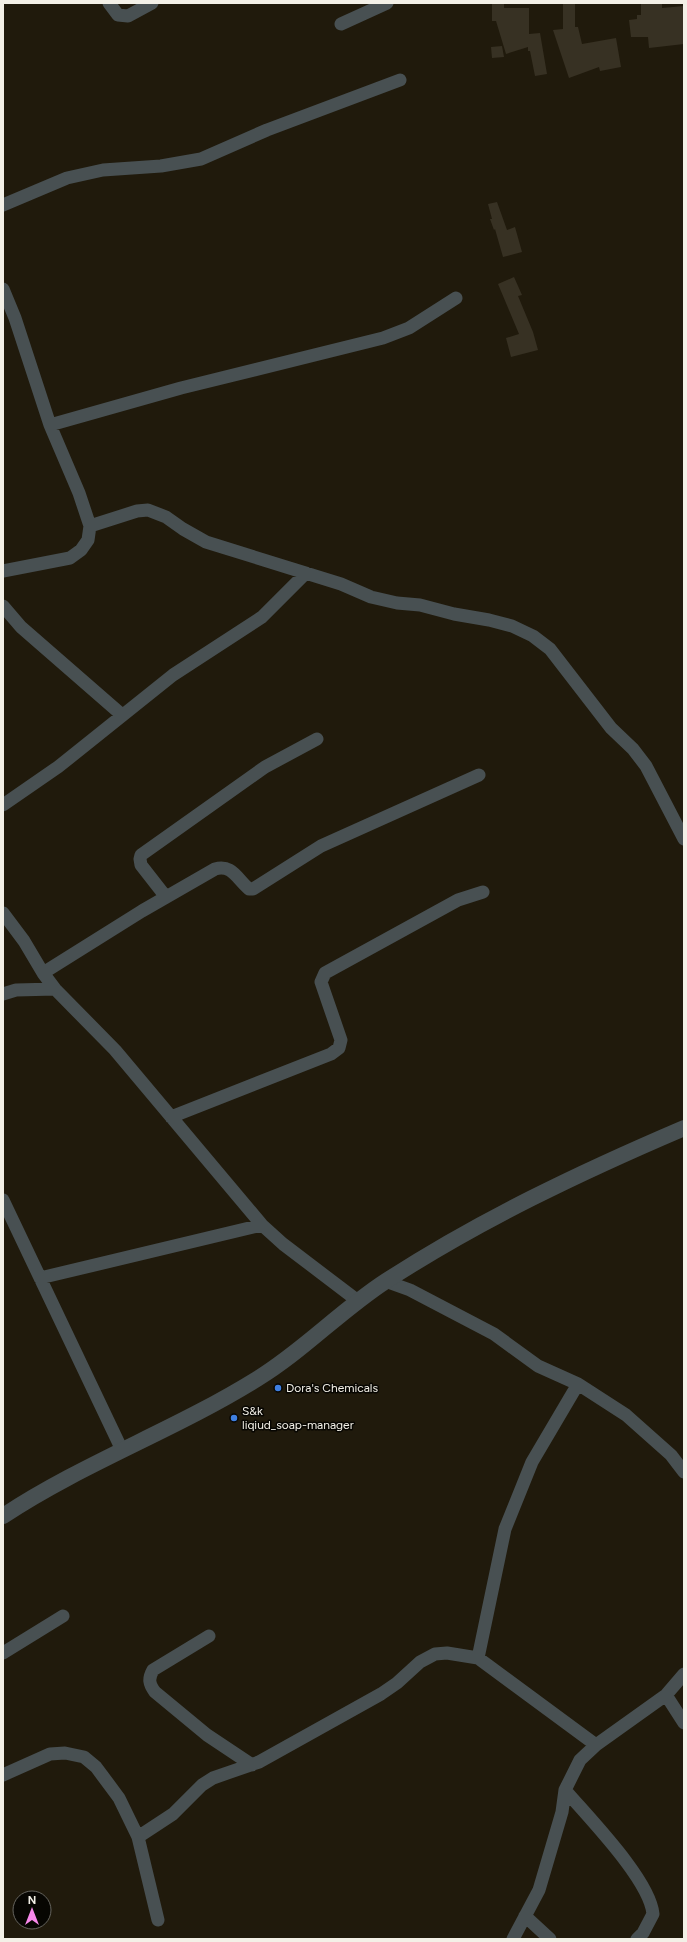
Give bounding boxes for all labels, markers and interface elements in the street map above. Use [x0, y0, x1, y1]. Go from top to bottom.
place label: Dora's Chemicals [286, 1381, 378, 1395]
marker: Dora's Chemicals [273, 1383, 283, 1393]
place label: S&k liqiud_soap-manager [242, 1404, 354, 1432]
marker: S&k liqiud_soap-manager [229, 1413, 239, 1423]
north arrow [12, 1890, 52, 1930]
text: N [28, 1894, 36, 1907]

